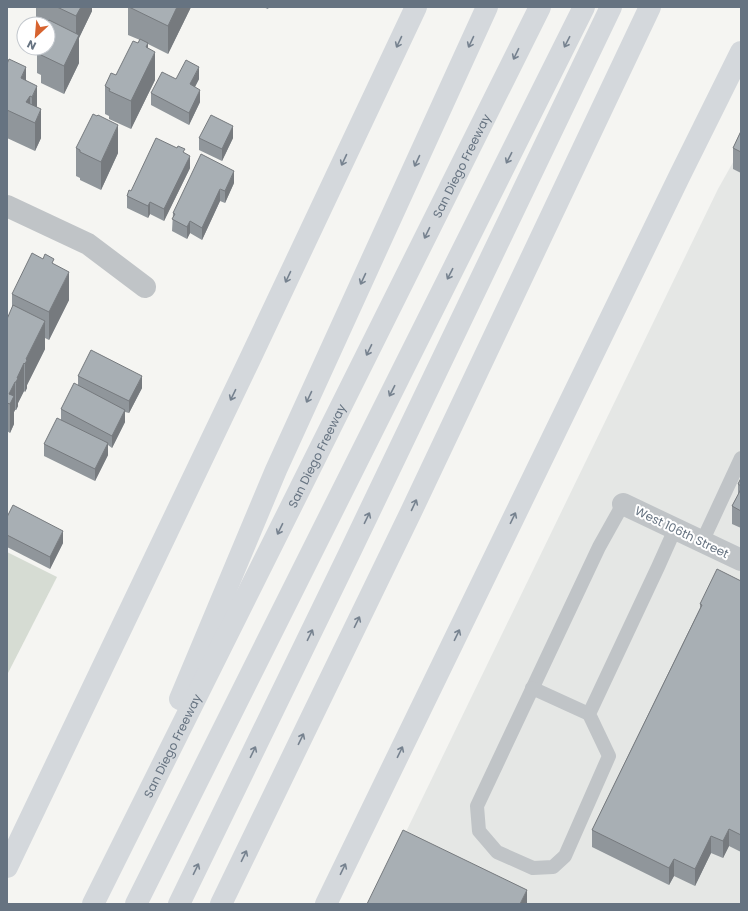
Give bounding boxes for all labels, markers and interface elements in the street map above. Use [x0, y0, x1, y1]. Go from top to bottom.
north arrow [16, 16, 56, 56]
text: N [24, 36, 39, 54]
one-way arrow [395, 36, 402, 48]
one-way arrow [467, 36, 474, 48]
one-way arrow [563, 36, 570, 48]
one-way arrow [512, 48, 519, 60]
street label: San Diego Freeway [428, 111, 494, 220]
one-way arrow [504, 152, 512, 164]
one-way arrow [340, 154, 347, 166]
one-way arrow [413, 154, 420, 166]
one-way arrow [423, 227, 430, 239]
one-way arrow [446, 268, 453, 280]
one-way arrow [284, 271, 291, 283]
one-way arrow [359, 273, 366, 285]
one-way arrow [365, 344, 372, 356]
one-way arrow [388, 384, 395, 396]
one-way arrow [229, 389, 236, 401]
one-way arrow [305, 391, 312, 403]
street label: San Diego Freeway [283, 400, 350, 510]
one-way arrow [411, 500, 418, 512]
street label: West 106th Street [632, 502, 732, 562]
one-way arrow [364, 512, 371, 524]
one-way arrow [510, 512, 517, 524]
one-way arrow [276, 523, 283, 535]
one-way arrow [354, 617, 361, 629]
one-way arrow [307, 629, 314, 641]
one-way arrow [453, 629, 461, 641]
street label: San Diego Freeway [139, 690, 205, 800]
one-way arrow [297, 734, 305, 746]
one-way arrow [250, 746, 257, 758]
one-way arrow [397, 746, 404, 758]
one-way arrow [241, 851, 248, 863]
one-way arrow [193, 863, 201, 875]
one-way arrow [340, 863, 347, 875]

